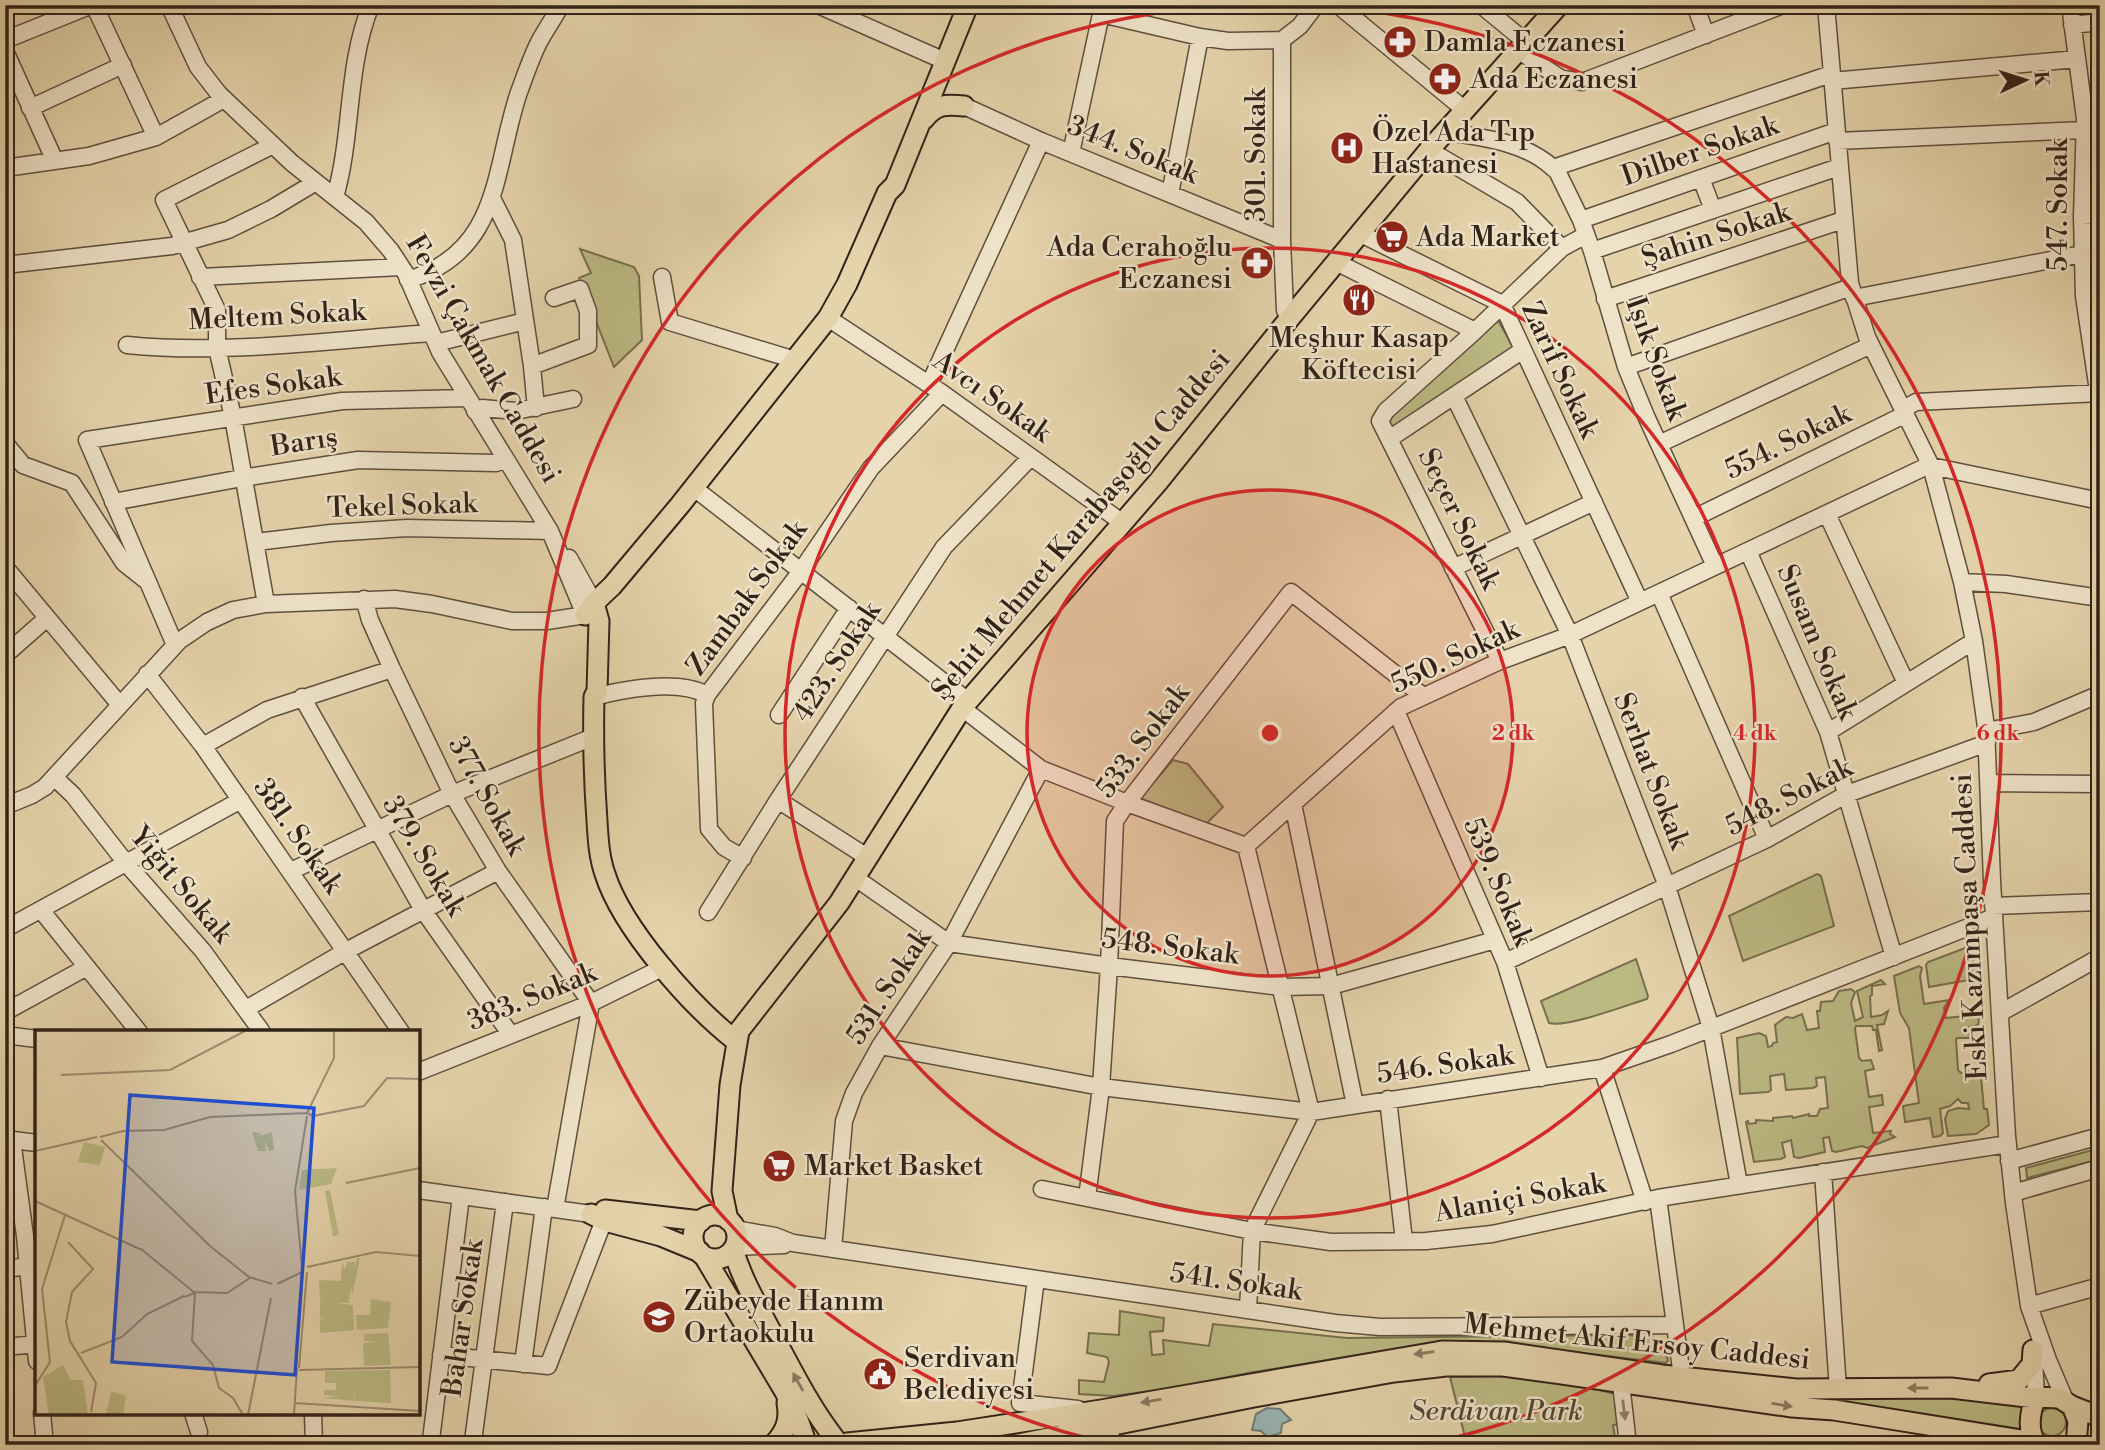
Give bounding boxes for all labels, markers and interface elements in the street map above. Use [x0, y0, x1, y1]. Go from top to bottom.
pharmacy icon: Damla Eczanesi [1381, 23, 1419, 61]
place label: Damla Eczanesi [1424, 25, 1626, 60]
north arrow [1990, 46, 2060, 116]
pharmacy icon: Ada Eczanesi [1426, 60, 1464, 98]
place label: Ada Eczanesi [1469, 62, 1638, 97]
text: K [2028, 70, 2054, 88]
street label: 301. Sokak [1239, 87, 1274, 222]
street label: Dilber Sokak [1617, 107, 1784, 194]
street label: 344. Sokak [1062, 108, 1205, 193]
place label: Özel Ada Tıp Hastanesi [1372, 114, 1535, 182]
hospital icon: Özel Ada Tıp Hastanesi [1328, 129, 1366, 167]
street label: 547. Sokak [2041, 137, 2076, 272]
street label: Şahin Sokak [1637, 194, 1796, 276]
supermarket icon: Ada Market [1373, 218, 1411, 256]
place label: Ada Market [1415, 220, 1560, 255]
street label: Fevzi Çakmak Caddesi [398, 229, 568, 489]
place label: Ada Cerahoğlu Eczanesi [1046, 230, 1232, 297]
pharmacy icon: Ada Cerahoğlu Eczanesi [1238, 244, 1276, 282]
restaurant icon: Meşhur Kasap Köftecisi [1340, 281, 1378, 319]
street label: Işık Sokak [1618, 293, 1695, 427]
street label: Meltem Sokak [187, 294, 368, 338]
street label: Zarif Sokak [1513, 296, 1607, 445]
place label: Meşhur Kasap Köftecisi [1269, 321, 1449, 388]
street label: Şehit Mehmet Karabaşoğlu Caddesi [924, 343, 1238, 707]
street label: Avcı Sokak [925, 343, 1059, 451]
street label: Efes Sokak [203, 359, 345, 413]
street label: 554. Sokak [1719, 396, 1858, 488]
street label: Barış [267, 419, 340, 465]
street label: Seçer Sokak [1410, 443, 1509, 596]
street label: Tekel Sokak [326, 486, 479, 526]
street label: Zambak Sokak [679, 512, 816, 683]
street label: Susam Sokak [1769, 559, 1866, 726]
street label: 423. Sokak [785, 594, 890, 729]
street label: 550. Sokak [1385, 611, 1526, 702]
street label: 533. Sokak [1089, 676, 1198, 805]
street label: Serhat Sokak [1605, 688, 1697, 855]
centre of rings [1258, 721, 1282, 745]
text: 2 dk [1492, 721, 1535, 747]
text: 4 dk [1733, 721, 1778, 747]
text: 6 dk [1977, 721, 2020, 747]
street label: 377. Sokak [440, 730, 535, 863]
street label: 548. Sokak [1720, 749, 1860, 844]
street label: 381. Sokak [246, 772, 351, 902]
street label: Eski Kazımpaşa Caddesi [1944, 773, 1996, 1081]
street label: 379. Sokak [375, 790, 474, 924]
street label: 539. Sokak [1455, 813, 1541, 953]
street label: Yiğit Sokak [121, 818, 241, 952]
street label: 531. Sokak [839, 921, 940, 1051]
street label: 548. Sokak [1099, 921, 1242, 973]
street label: 383. Sokak [462, 955, 603, 1039]
inset map [35, 1030, 420, 1415]
street label: 546. Sokak [1374, 1038, 1517, 1092]
supermarket icon: Market Basket [760, 1147, 798, 1185]
place label: Market Basket [804, 1149, 984, 1184]
street label: Alaniçi Sokak [1431, 1166, 1610, 1230]
street label: Bahar Sokak [434, 1236, 492, 1400]
street label: 541. Sokak [1168, 1255, 1306, 1309]
place label: Zübeyde Hanım Ortaokulu [684, 1284, 884, 1351]
school or university icon: Zübeyde Hanım Ortaokulu [640, 1298, 678, 1336]
street label: Mehmet Akif Ersoy Caddesi [1462, 1306, 1812, 1378]
place label: Serdivan Belediyesi [903, 1341, 1034, 1408]
one-way arrow [1413, 1348, 1435, 1359]
public building icon: Serdivan Belediyesi [861, 1355, 899, 1393]
one-way arrow [792, 1372, 804, 1391]
one-way arrow [1907, 1382, 1929, 1394]
park label: Serdivan Park [1409, 1394, 1583, 1429]
one-way arrow [1140, 1396, 1162, 1407]
one-way arrow [1618, 1399, 1629, 1421]
one-way arrow [1771, 1400, 1793, 1411]

